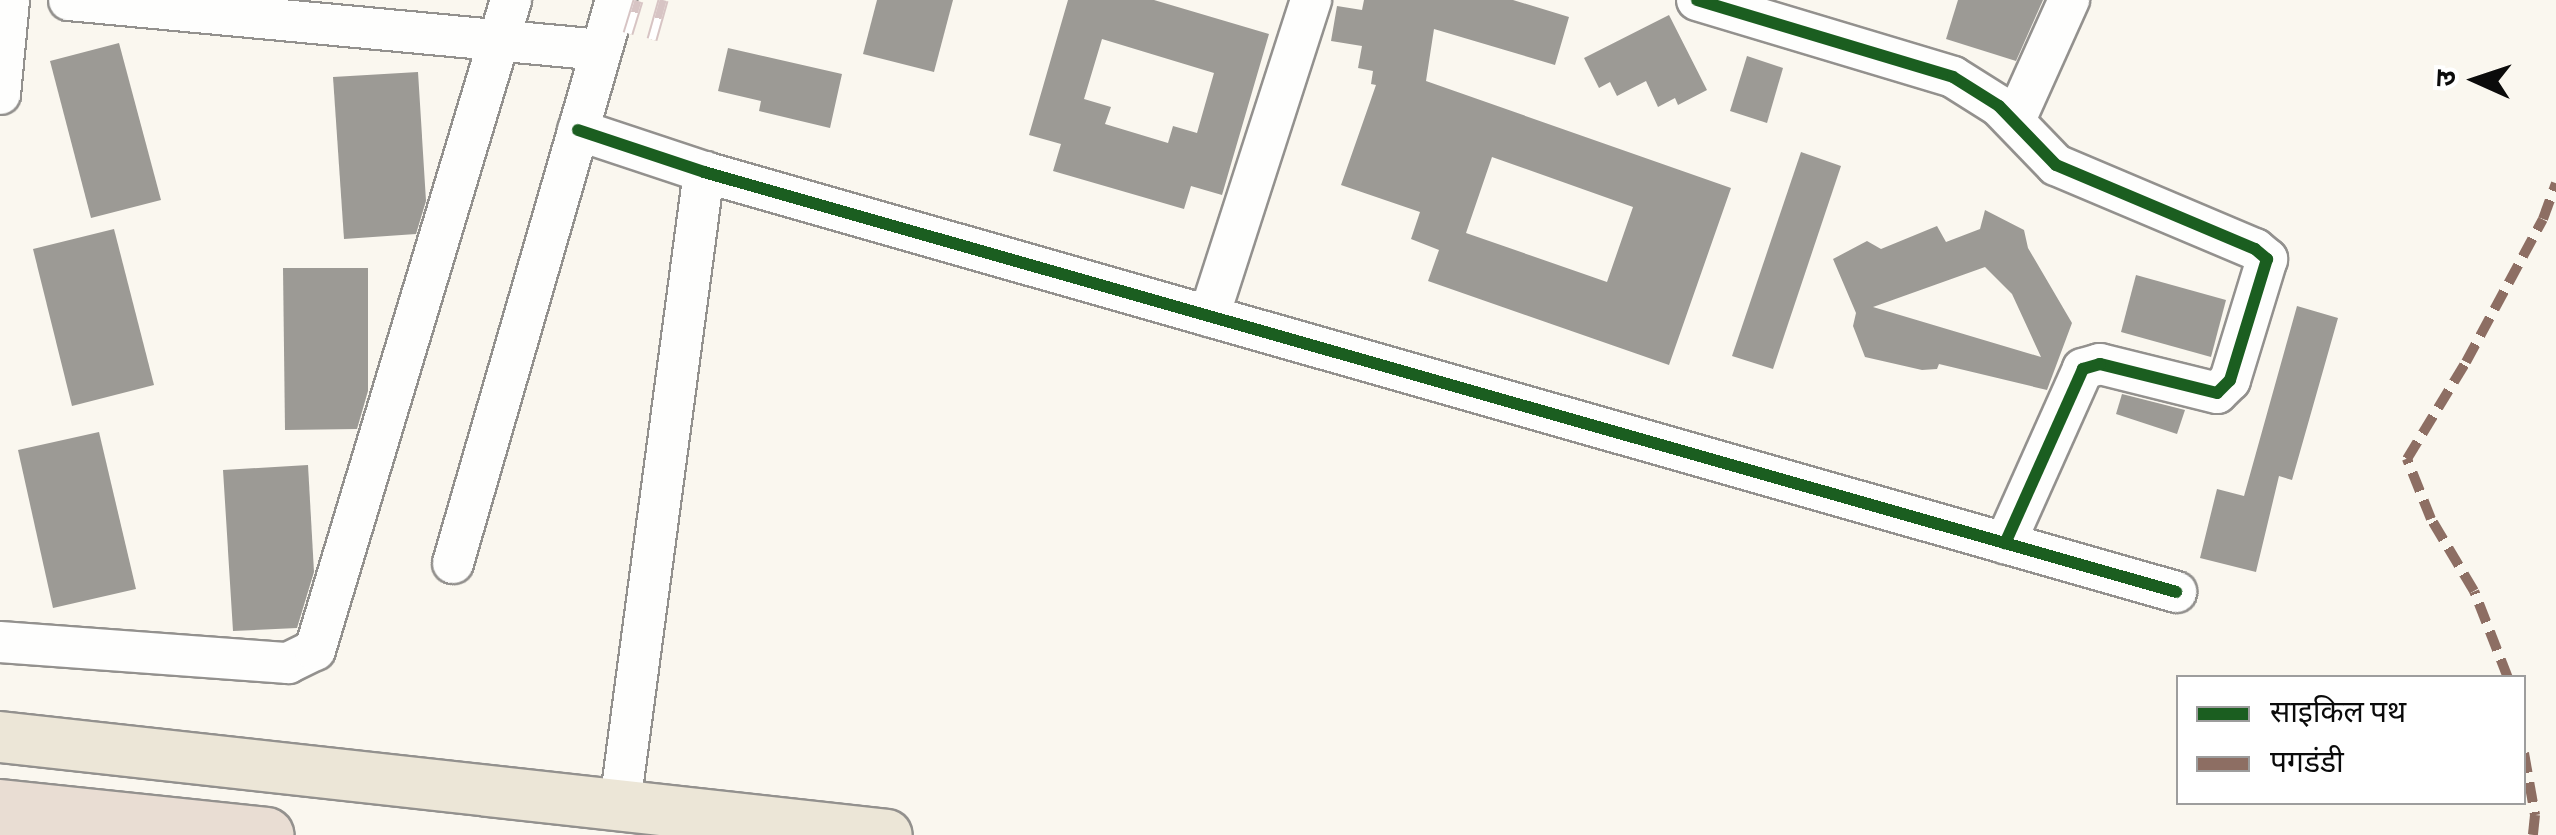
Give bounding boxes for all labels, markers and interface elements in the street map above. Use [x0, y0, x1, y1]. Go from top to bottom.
north arrow [2426, 30, 2526, 130]
text: उ [2429, 69, 2462, 87]
legend [2176, 675, 2526, 805]
text: साइकिल पथ [2270, 694, 2406, 730]
text: पगडंडी [2270, 744, 2344, 780]

